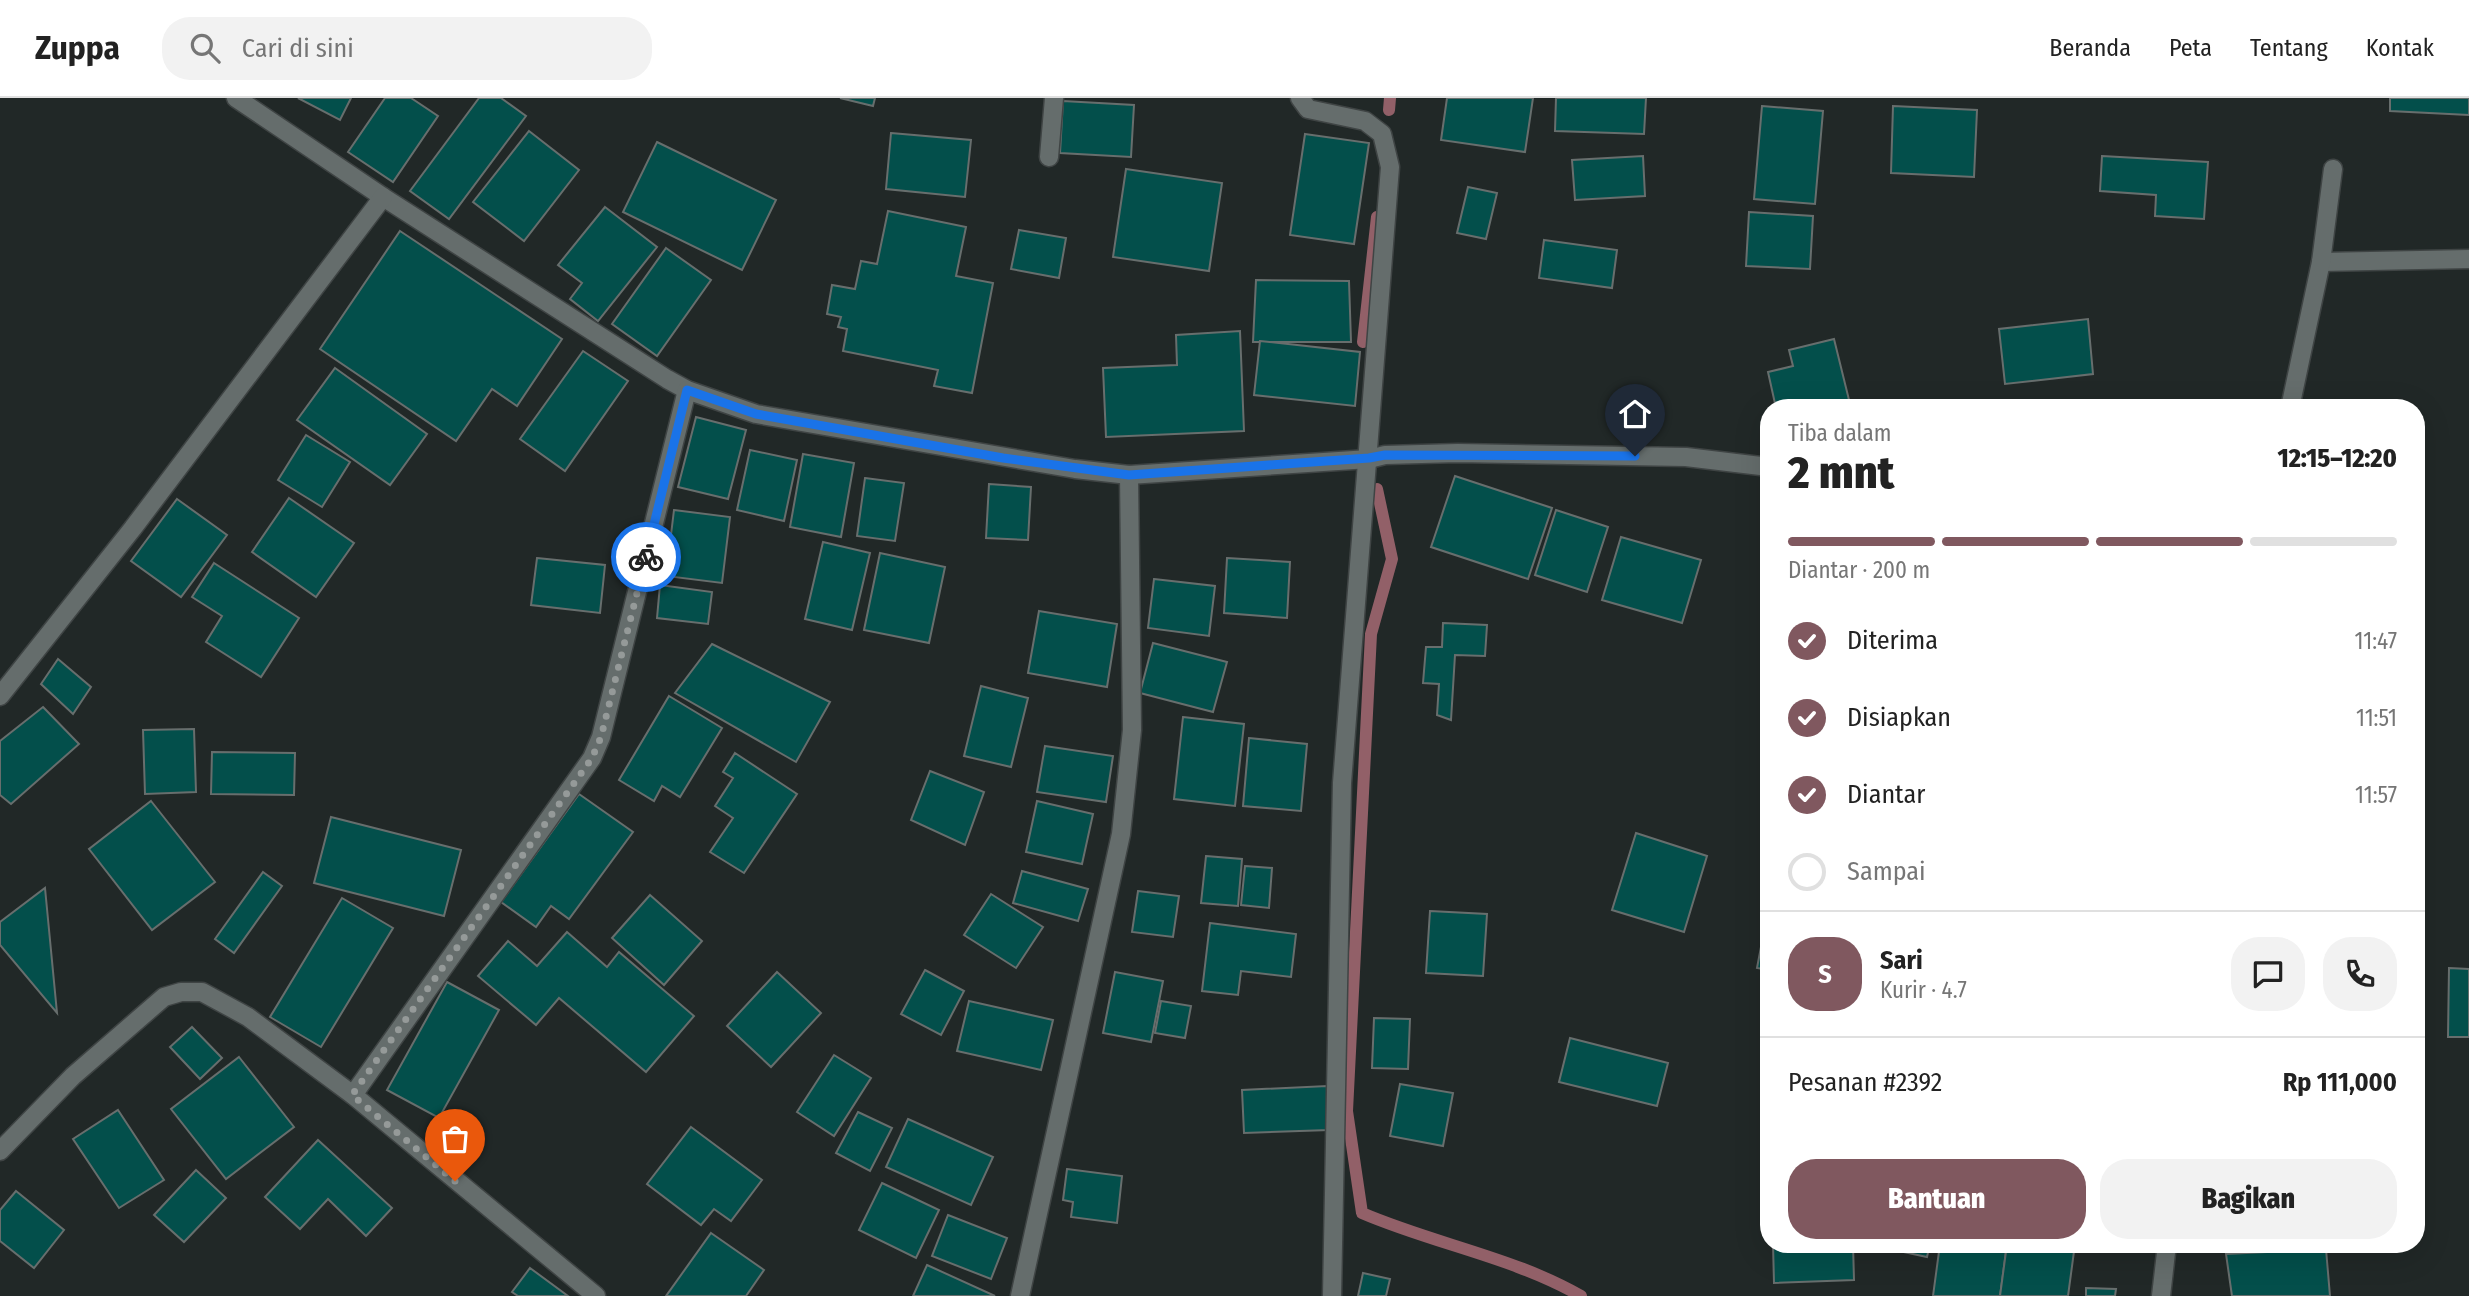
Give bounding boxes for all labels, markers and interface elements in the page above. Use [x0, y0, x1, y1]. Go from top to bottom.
search box [162, 17, 652, 80]
text: Zuppa [35, 28, 120, 68]
icon: search [186, 29, 224, 67]
text: Cari di sini [242, 33, 354, 64]
text: Beranda [2049, 34, 2131, 62]
text: Peta [2169, 34, 2212, 62]
text: Tentang [2250, 34, 2328, 62]
text: Kontak [2366, 34, 2434, 62]
pin [1605, 384, 1665, 456]
icon: home [1616, 395, 1654, 433]
text: Tiba dalam [1788, 419, 1891, 447]
text: 12:15–12:20 [2277, 443, 2397, 474]
text: 2 mnt [1788, 445, 1894, 500]
courier [611, 522, 681, 592]
icon: bike [627, 538, 665, 576]
text: Diantar · 200 m [1788, 556, 1930, 584]
icon: check [1788, 622, 1826, 660]
text: Diterima [1847, 625, 1938, 656]
text: 11:47 [2355, 627, 2397, 655]
icon: check [1788, 699, 1826, 737]
text: Disiapkan [1847, 702, 1951, 733]
text: 11:51 [2356, 704, 2397, 732]
icon: check [1788, 776, 1826, 814]
text: Diantar [1847, 779, 1925, 810]
text: 11:57 [2355, 781, 2397, 809]
text: Sampai [1847, 856, 1926, 887]
button: chat [2231, 937, 2305, 1011]
button: phone [2323, 937, 2397, 1011]
text: Sari [1880, 945, 1923, 976]
text: S [1818, 959, 1832, 990]
text: Kurir · 4.7 [1880, 976, 1967, 1004]
text: Pesanan #2392 [1788, 1067, 1942, 1098]
text: Rp 111,000 [2283, 1067, 2397, 1098]
pin [425, 1109, 485, 1181]
icon: bag [436, 1120, 474, 1158]
button: Bantuan [1788, 1159, 2086, 1239]
button: Bagikan [2100, 1159, 2397, 1239]

